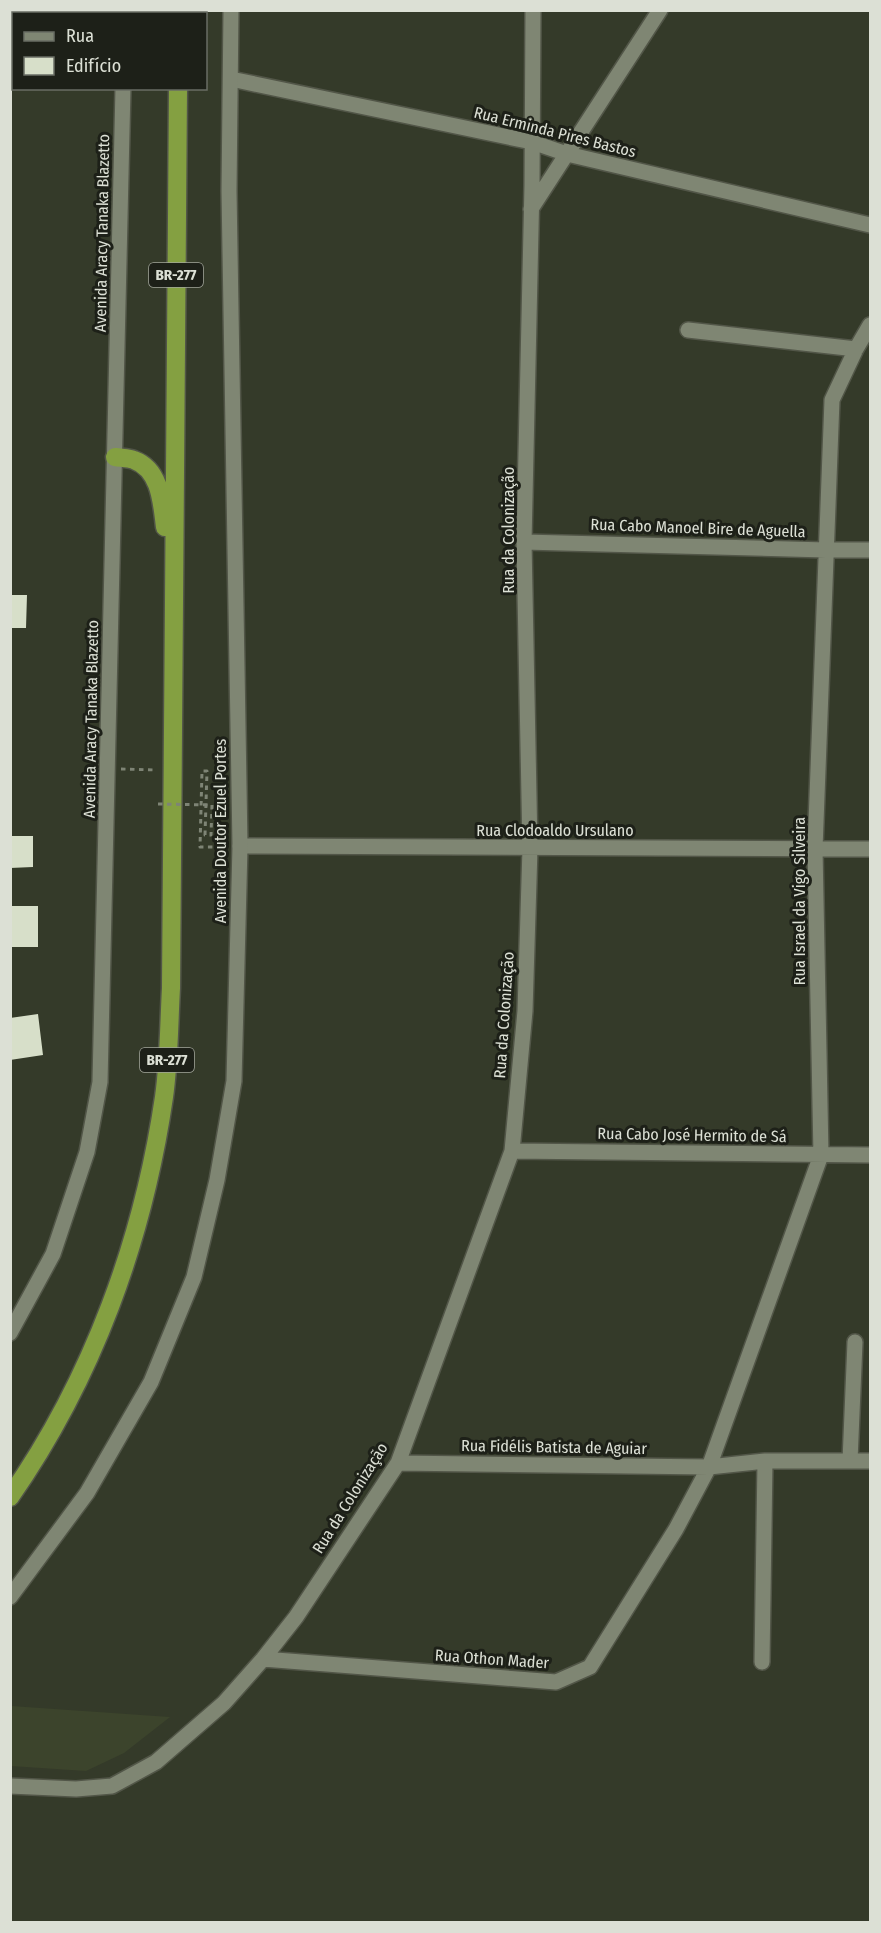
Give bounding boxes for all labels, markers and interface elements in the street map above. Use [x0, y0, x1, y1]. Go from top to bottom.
legend [12, 12, 207, 90]
text: Rua [66, 25, 94, 47]
text: Edifício [66, 55, 121, 77]
street label: Rua Erminda Pires Bastos [472, 103, 638, 161]
street label: Avenida Aracy Tanaka Blazetto [91, 134, 113, 332]
road number: BR-277 [149, 263, 203, 287]
street label: Rua da Colonização [499, 466, 518, 594]
street label: Rua Cabo Manoel Bire de Aguella [590, 515, 806, 541]
street label: Avenida Aracy Tanaka Blazetto [80, 620, 102, 818]
street label: Avenida Doutor Ezuel Portes [211, 739, 230, 923]
street label: Rua Israel da Vigo Silveira [790, 817, 809, 985]
street label: Rua Clodoaldo Ursulano [476, 821, 634, 840]
street label: Rua da Colonização [490, 951, 518, 1079]
road number: BR-277 [140, 1048, 194, 1072]
street label: Rua Cabo José Hermito de Sá [597, 1124, 787, 1146]
street label: Rua Fidélis Batista de Aguiar [461, 1436, 647, 1458]
street label: Rua da Colonização [308, 1439, 392, 1557]
street label: Rua Othon Mader [434, 1646, 550, 1672]

